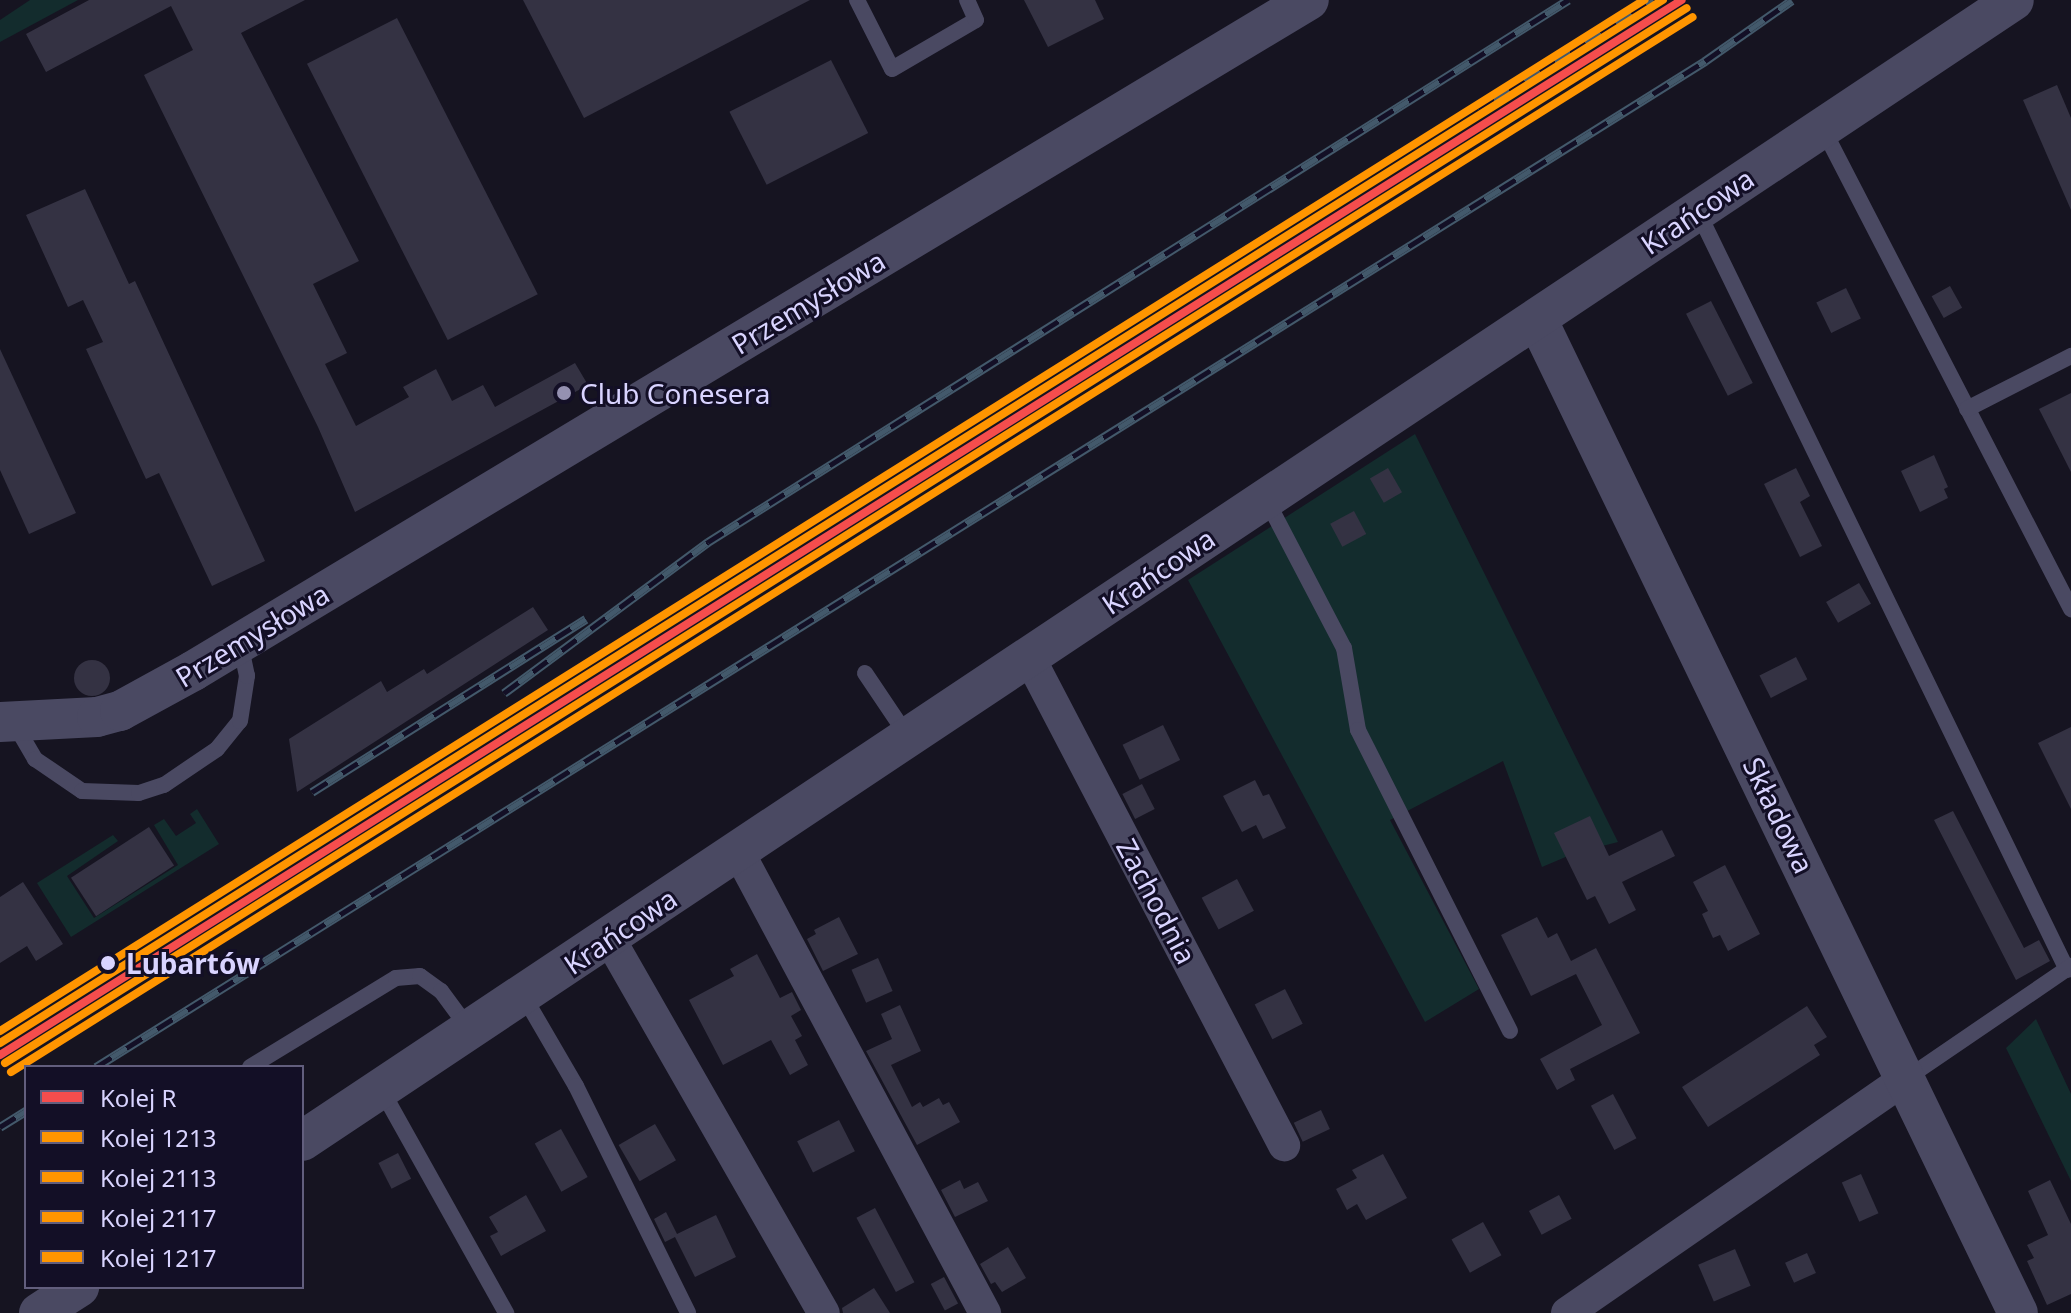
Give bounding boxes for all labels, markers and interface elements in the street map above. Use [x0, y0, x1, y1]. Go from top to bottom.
street label: Krańcowa [1634, 161, 1760, 261]
street label: Przemysłowa [725, 243, 891, 361]
place label: Club Conesera [580, 376, 770, 410]
marker: Club Conesera [555, 384, 573, 402]
street label: Krańcowa [1095, 521, 1221, 621]
street label: Przemysłowa [169, 576, 335, 694]
street label: Składowa [1737, 752, 1821, 878]
street label: Zachodnia [1110, 833, 1204, 969]
street label: Krańcowa [557, 881, 683, 981]
place label: Lubartów [126, 946, 260, 980]
marker: Lubartów [97, 952, 119, 974]
legend [24, 1065, 304, 1289]
text: Kolej R [100, 1081, 176, 1114]
text: Kolej 1213 [100, 1121, 216, 1154]
text: Kolej 2113 [100, 1161, 216, 1194]
text: Kolej 2117 [100, 1201, 216, 1234]
text: Kolej 1217 [100, 1241, 216, 1274]

